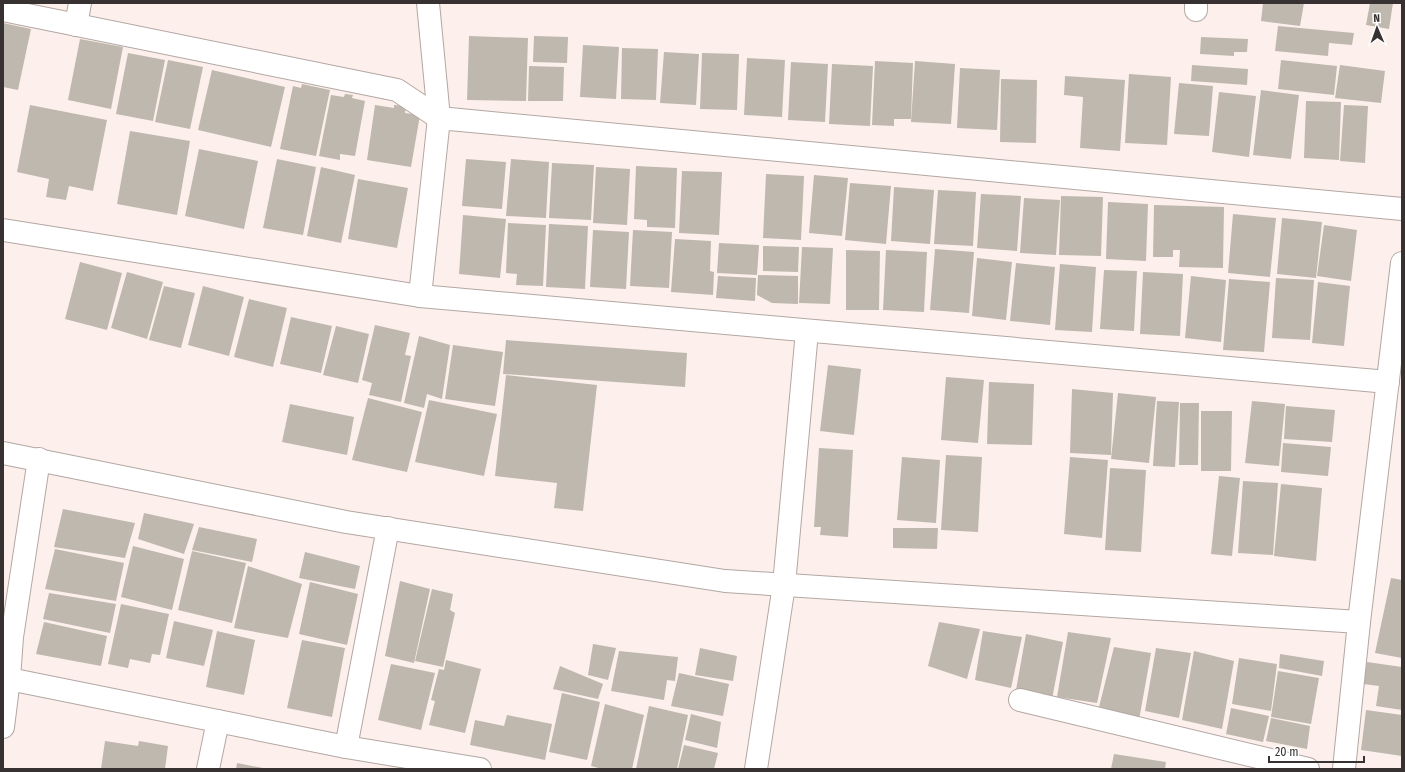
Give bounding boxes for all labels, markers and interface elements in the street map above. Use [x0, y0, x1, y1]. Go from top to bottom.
north arrow [1357, 8, 1397, 48]
text: N [1373, 12, 1380, 25]
scale bar [1269, 738, 1364, 764]
text: 20 m [1275, 745, 1299, 759]

